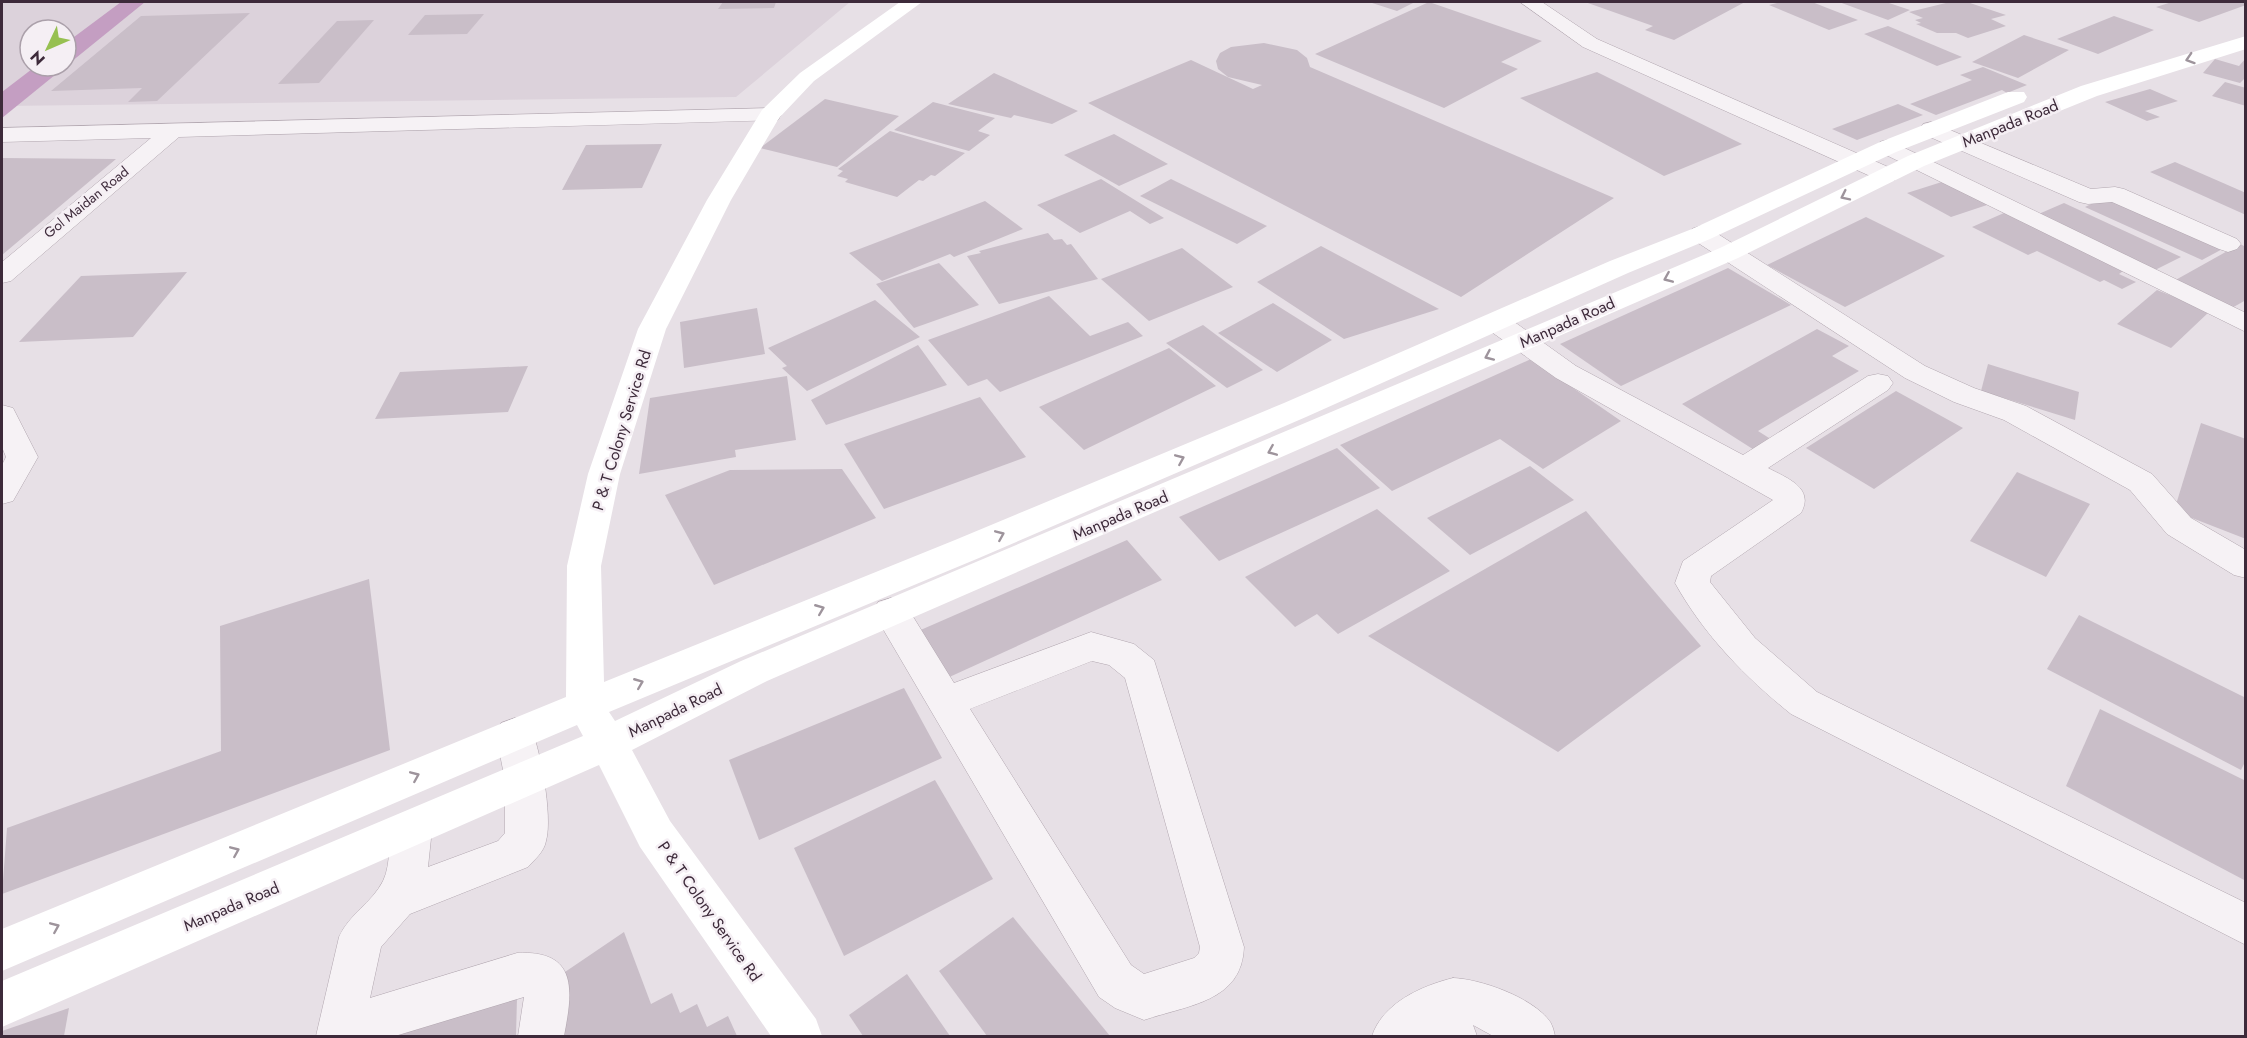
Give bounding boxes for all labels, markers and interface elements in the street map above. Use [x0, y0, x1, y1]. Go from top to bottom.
north arrow [18, 18, 78, 78]
text: N [25, 46, 50, 71]
one-way arrow [2185, 52, 2196, 65]
street label: Manpada Road [1959, 94, 2062, 153]
street label: Gol Maidan Road [39, 161, 133, 243]
one-way arrow [1840, 188, 1851, 200]
one-way arrow [1663, 271, 1674, 283]
street label: Manpada Road [1516, 291, 1618, 354]
street label: P & T Colony Service Rd [586, 347, 657, 513]
one-way arrow [1484, 349, 1495, 361]
one-way arrow [1267, 444, 1278, 456]
one-way arrow [1173, 454, 1184, 466]
street label: Manpada Road [1069, 485, 1172, 546]
one-way arrow [994, 530, 1005, 542]
one-way arrow [813, 604, 824, 616]
street label: Manpada Road [624, 678, 726, 743]
one-way arrow [633, 678, 644, 690]
one-way arrow [409, 771, 420, 783]
street label: P & T Colony Service Rd [652, 836, 767, 986]
one-way arrow [229, 846, 240, 858]
street label: Manpada Road [180, 876, 283, 937]
one-way arrow [49, 922, 60, 934]

